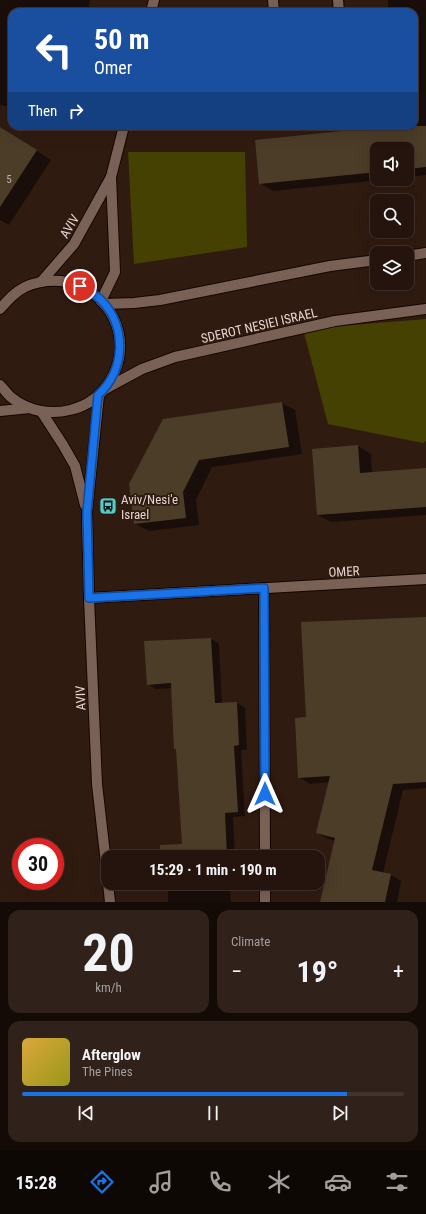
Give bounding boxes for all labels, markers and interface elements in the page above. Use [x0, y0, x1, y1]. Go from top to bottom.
text: 50 m [94, 23, 150, 56]
icon: left [28, 24, 80, 76]
text: Omer [94, 57, 132, 78]
icon: right [65, 100, 87, 122]
text: Then [28, 102, 57, 120]
map controls [370, 142, 414, 290]
button: sound [370, 142, 414, 186]
house number: 5 [6, 173, 12, 186]
button: search [370, 194, 414, 238]
street label: AVIV [57, 211, 83, 241]
button: layers [370, 246, 414, 290]
pin [63, 269, 97, 303]
icon: arrive [69, 275, 91, 297]
street label: SDEROT NESIEI ISRAEL [199, 305, 319, 346]
place label: Aviv/Nesi'e Israel [121, 492, 178, 522]
bus stop icon: Aviv/Nesi'e Israel [98, 496, 118, 516]
street label: OMER [328, 563, 360, 580]
street label: AVIV [73, 685, 88, 711]
position arrow [244, 773, 286, 815]
speed limit sign: 30 [12, 838, 64, 890]
text: 15:29 · 1 min · 190 m [149, 861, 277, 879]
text: 20 [82, 923, 135, 984]
text: Climate [231, 934, 270, 949]
text: 19° [297, 954, 339, 989]
text: − [231, 959, 242, 984]
text: + [393, 959, 404, 984]
text: km/h [95, 980, 122, 995]
text: Afterglow [82, 1046, 141, 1064]
text: The Pines [82, 1064, 133, 1079]
icon: previous [75, 1102, 97, 1124]
icon: pause [202, 1102, 224, 1124]
icon: next [329, 1102, 351, 1124]
icon: directions [88, 1168, 116, 1196]
icon: music [147, 1168, 175, 1196]
icon: phone [206, 1168, 234, 1196]
icon: climate [265, 1168, 293, 1196]
icon: car [324, 1168, 352, 1196]
icon: filters [383, 1168, 411, 1196]
text: 15:28 [15, 1172, 57, 1193]

